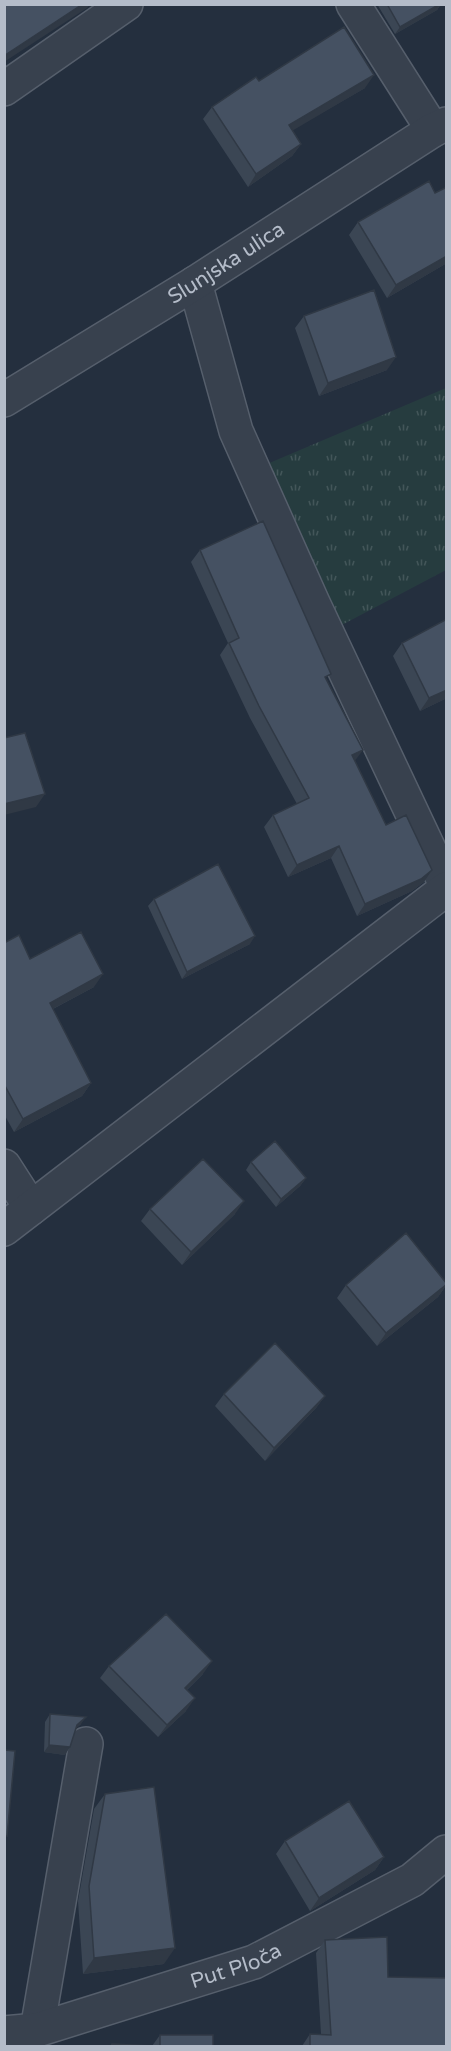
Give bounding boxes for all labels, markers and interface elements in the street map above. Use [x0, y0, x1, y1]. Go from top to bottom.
street label: Slunjska ulica [163, 216, 289, 309]
street label: Put Ploča [187, 1937, 286, 1994]

